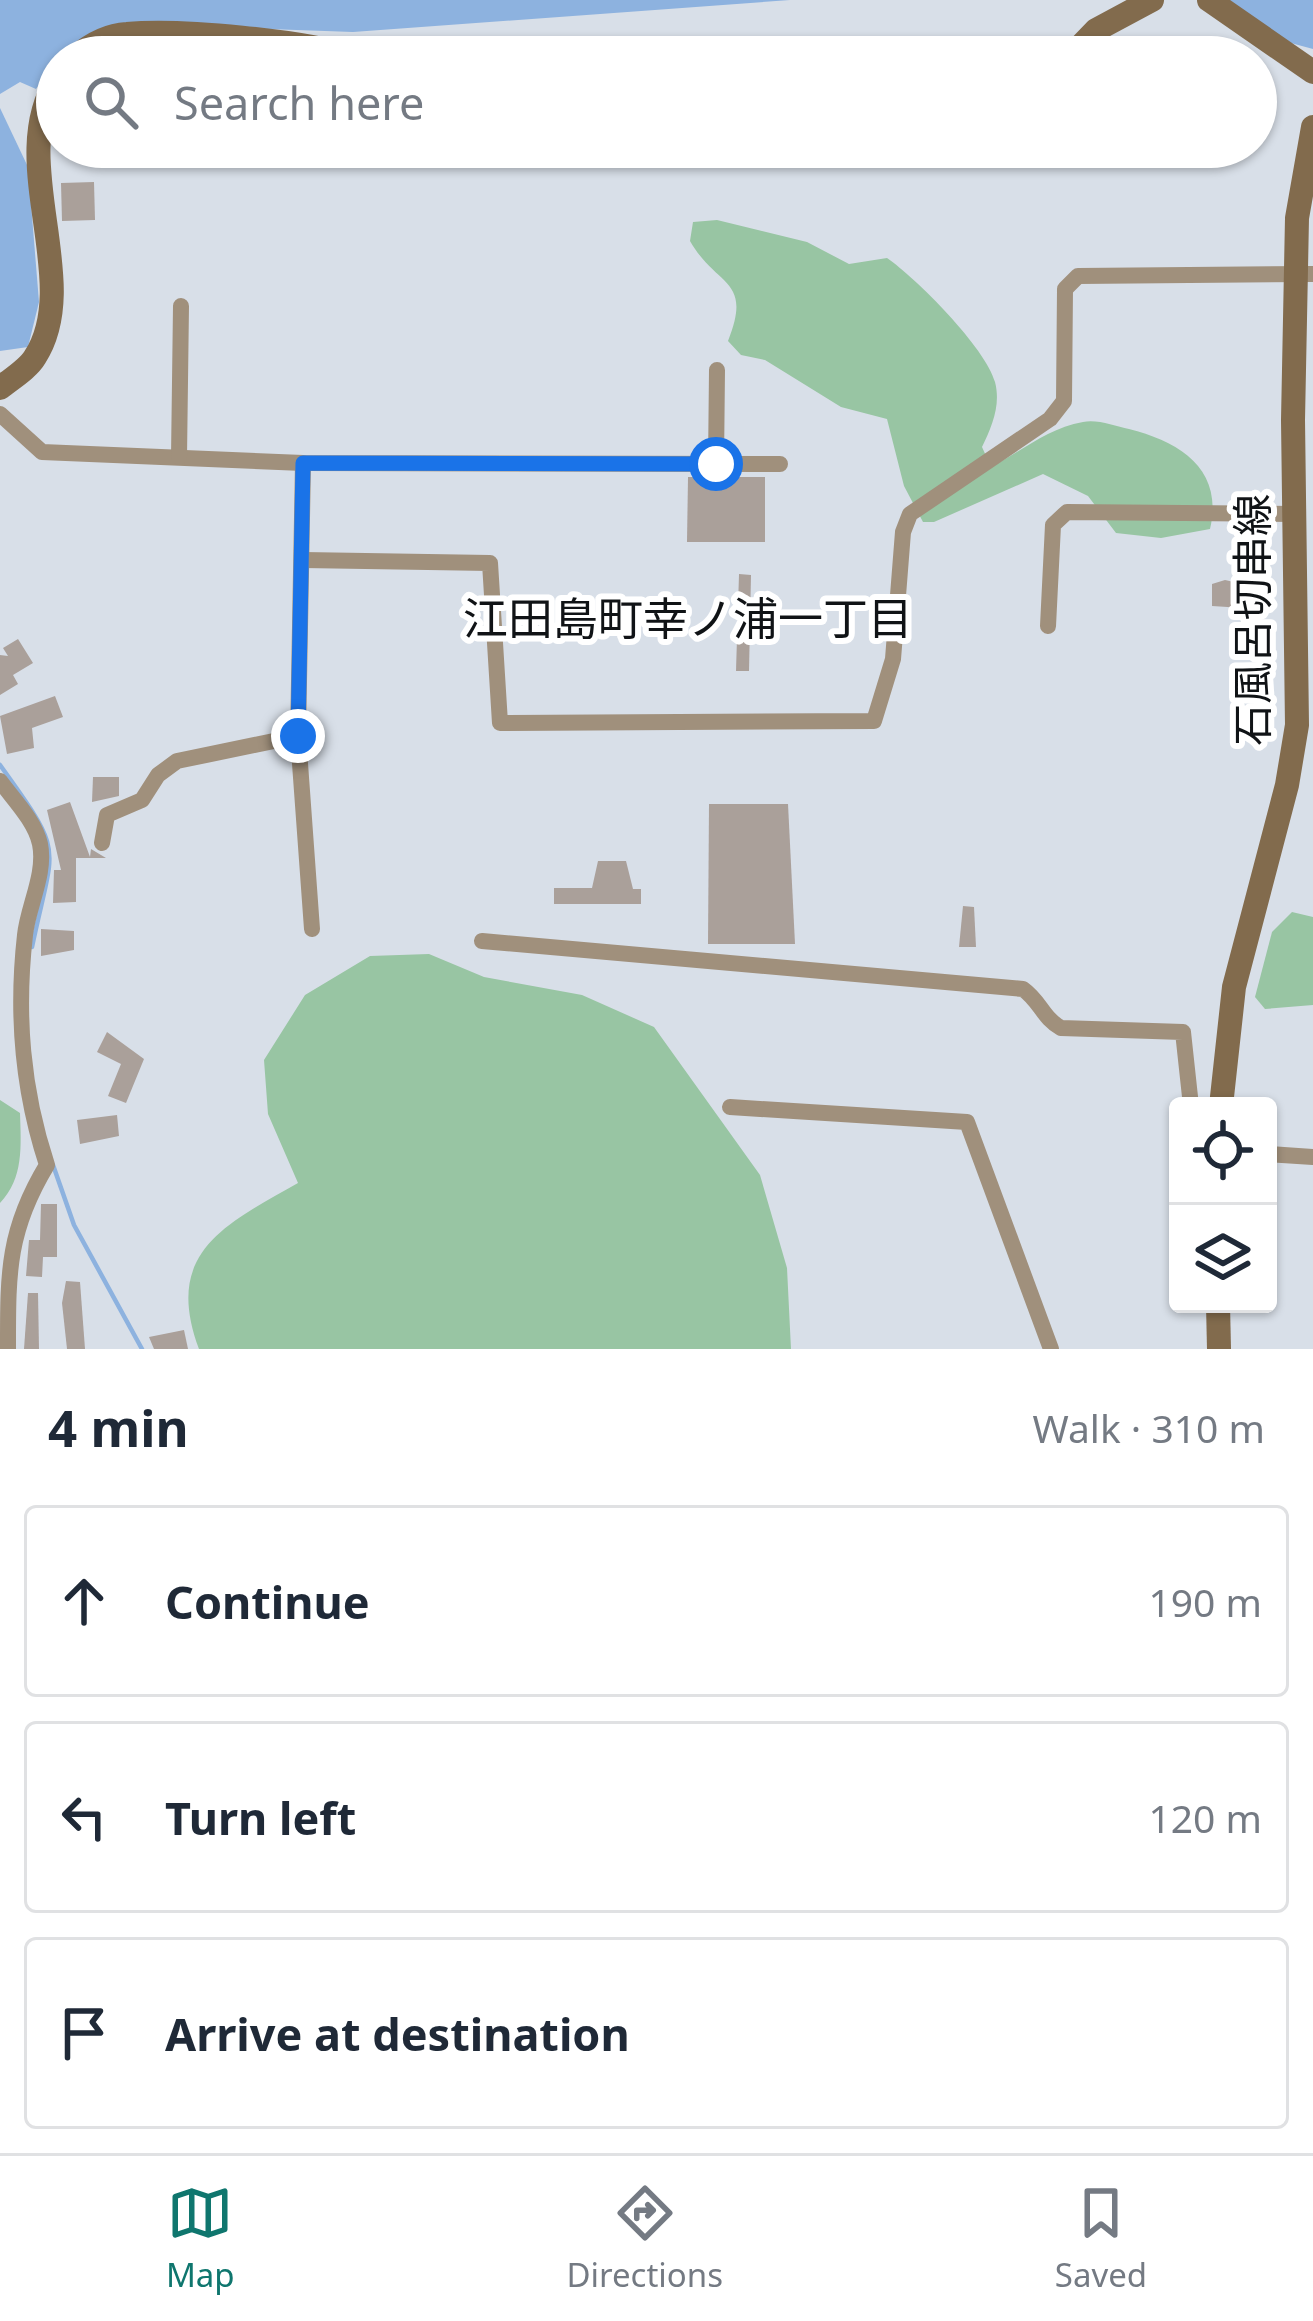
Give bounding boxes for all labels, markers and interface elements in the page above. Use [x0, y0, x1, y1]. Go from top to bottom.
search box [36, 36, 1277, 168]
icon: search [78, 69, 144, 135]
text: Search here [174, 72, 424, 133]
route start [689, 437, 743, 491]
street label: 石風呂切串線 [1223, 494, 1280, 746]
district label: 江田島町幸ノ浦一丁目 [463, 587, 913, 648]
route end [271, 709, 325, 763]
map controls [1169, 1097, 1277, 1313]
button: locate [1169, 1097, 1277, 1205]
button: layers [1169, 1205, 1277, 1313]
text: 4 min [48, 1392, 189, 1462]
text: Walk · 310 m [1032, 1401, 1265, 1454]
icon: ahead [51, 1568, 117, 1634]
text: Continue [165, 1571, 370, 1632]
text: 190 m [1148, 1575, 1262, 1628]
icon: left [51, 1784, 117, 1850]
text: Turn left [165, 1787, 356, 1848]
text: 120 m [1148, 1791, 1262, 1844]
icon: arrive [51, 2000, 117, 2066]
text: Arrive at destination [165, 2003, 630, 2064]
tab: Map [166, 2180, 235, 2297]
tab: Directions [566, 2180, 723, 2297]
tab: Saved [1055, 2180, 1147, 2297]

